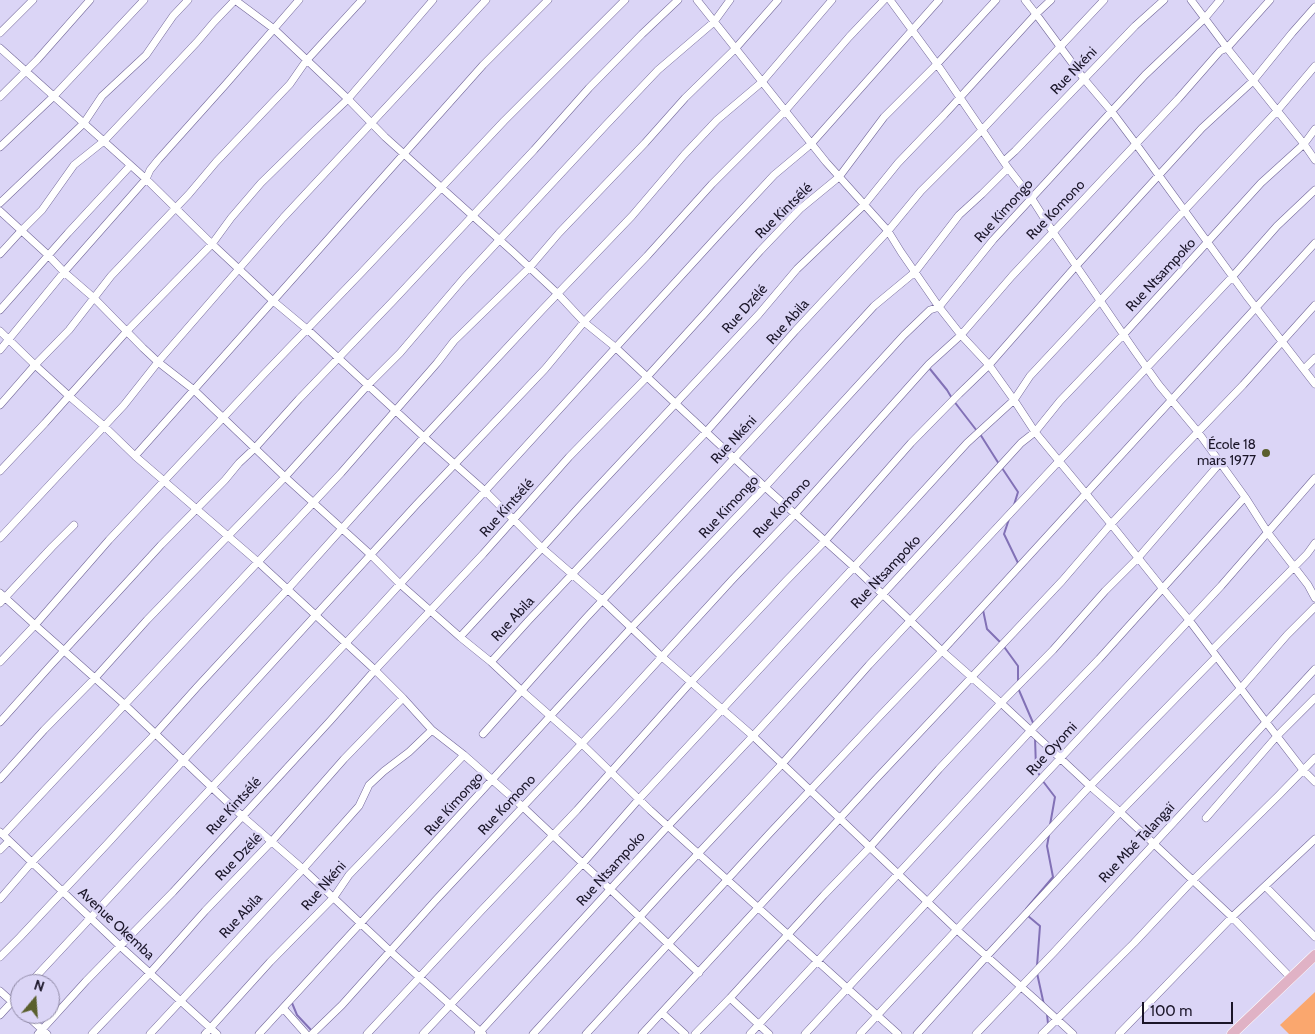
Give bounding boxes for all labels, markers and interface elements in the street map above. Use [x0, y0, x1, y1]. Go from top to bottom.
street label: Rue Nkéni [1047, 44, 1101, 98]
street label: Rue Kimongo [971, 176, 1037, 246]
street label: Rue Komono [1023, 177, 1089, 243]
street label: Rue Kintsélé [752, 180, 816, 242]
street label: Rue Ntsampoko [1123, 235, 1199, 315]
street label: Rue Dzélé [719, 281, 771, 337]
street label: Rue Abila [763, 296, 813, 348]
street label: Rue Nkéni [708, 412, 760, 468]
place label: École 18 mars 1977 [1197, 437, 1256, 470]
marker: École 18 mars 1977 [1260, 447, 1272, 459]
street label: Rue Kimongo [696, 472, 762, 542]
street label: Rue Komono [750, 474, 814, 542]
street label: Rue Kintsélé [476, 475, 538, 541]
street label: Rue Ntsampoko [848, 532, 924, 612]
street label: Rue Abila [488, 593, 538, 645]
street label: Rue Oyomi [1023, 719, 1081, 779]
street label: Rue Kimongo [421, 769, 487, 839]
street label: Rue Komono [475, 771, 539, 839]
street label: Rue Kintsélé [203, 774, 265, 838]
street label: Rue Mbé Talangaï [1096, 800, 1178, 886]
street label: Rue Ntsampoko [573, 828, 649, 910]
street label: Rue Dzélé [212, 830, 266, 884]
street label: Rue Nkéni [298, 858, 350, 914]
street label: Avenue Okemba [74, 884, 158, 964]
street label: Rue Abila [216, 890, 266, 942]
north arrow [10, 974, 60, 1024]
text: N [32, 976, 47, 996]
scale bar [1145, 992, 1236, 1024]
text: 100 m [1150, 1002, 1192, 1020]

